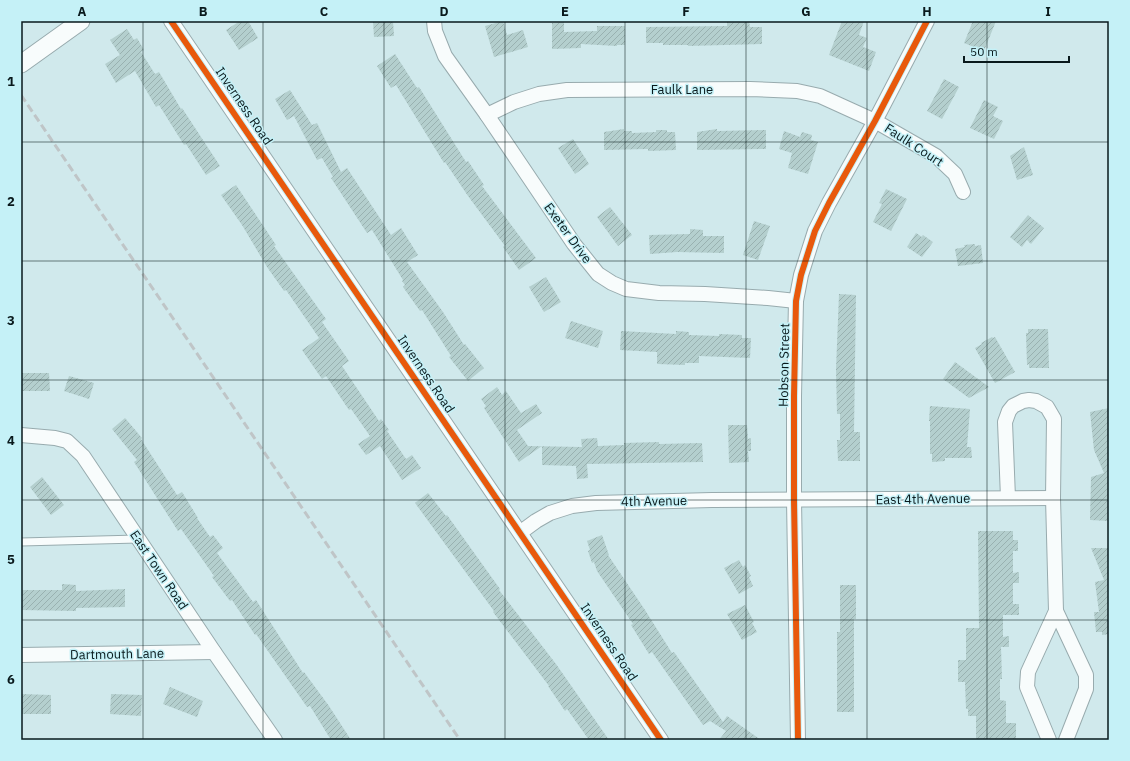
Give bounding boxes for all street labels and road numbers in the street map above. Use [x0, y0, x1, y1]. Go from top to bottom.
street label: Inverness Road [212, 64, 276, 148]
street label: Faulk Lane [651, 81, 713, 98]
street label: Faulk Court [881, 120, 947, 170]
street label: Exeter Drive [540, 199, 596, 267]
street label: Hobson Street [775, 323, 793, 407]
street label: Inverness Road [394, 332, 458, 416]
street label: East 4th Avenue [876, 490, 970, 508]
street label: 4th Avenue [621, 492, 687, 510]
street label: East Town Road [126, 527, 192, 613]
street label: Inverness Road [577, 600, 641, 684]
street label: Dartmouth Lane [70, 645, 164, 663]

